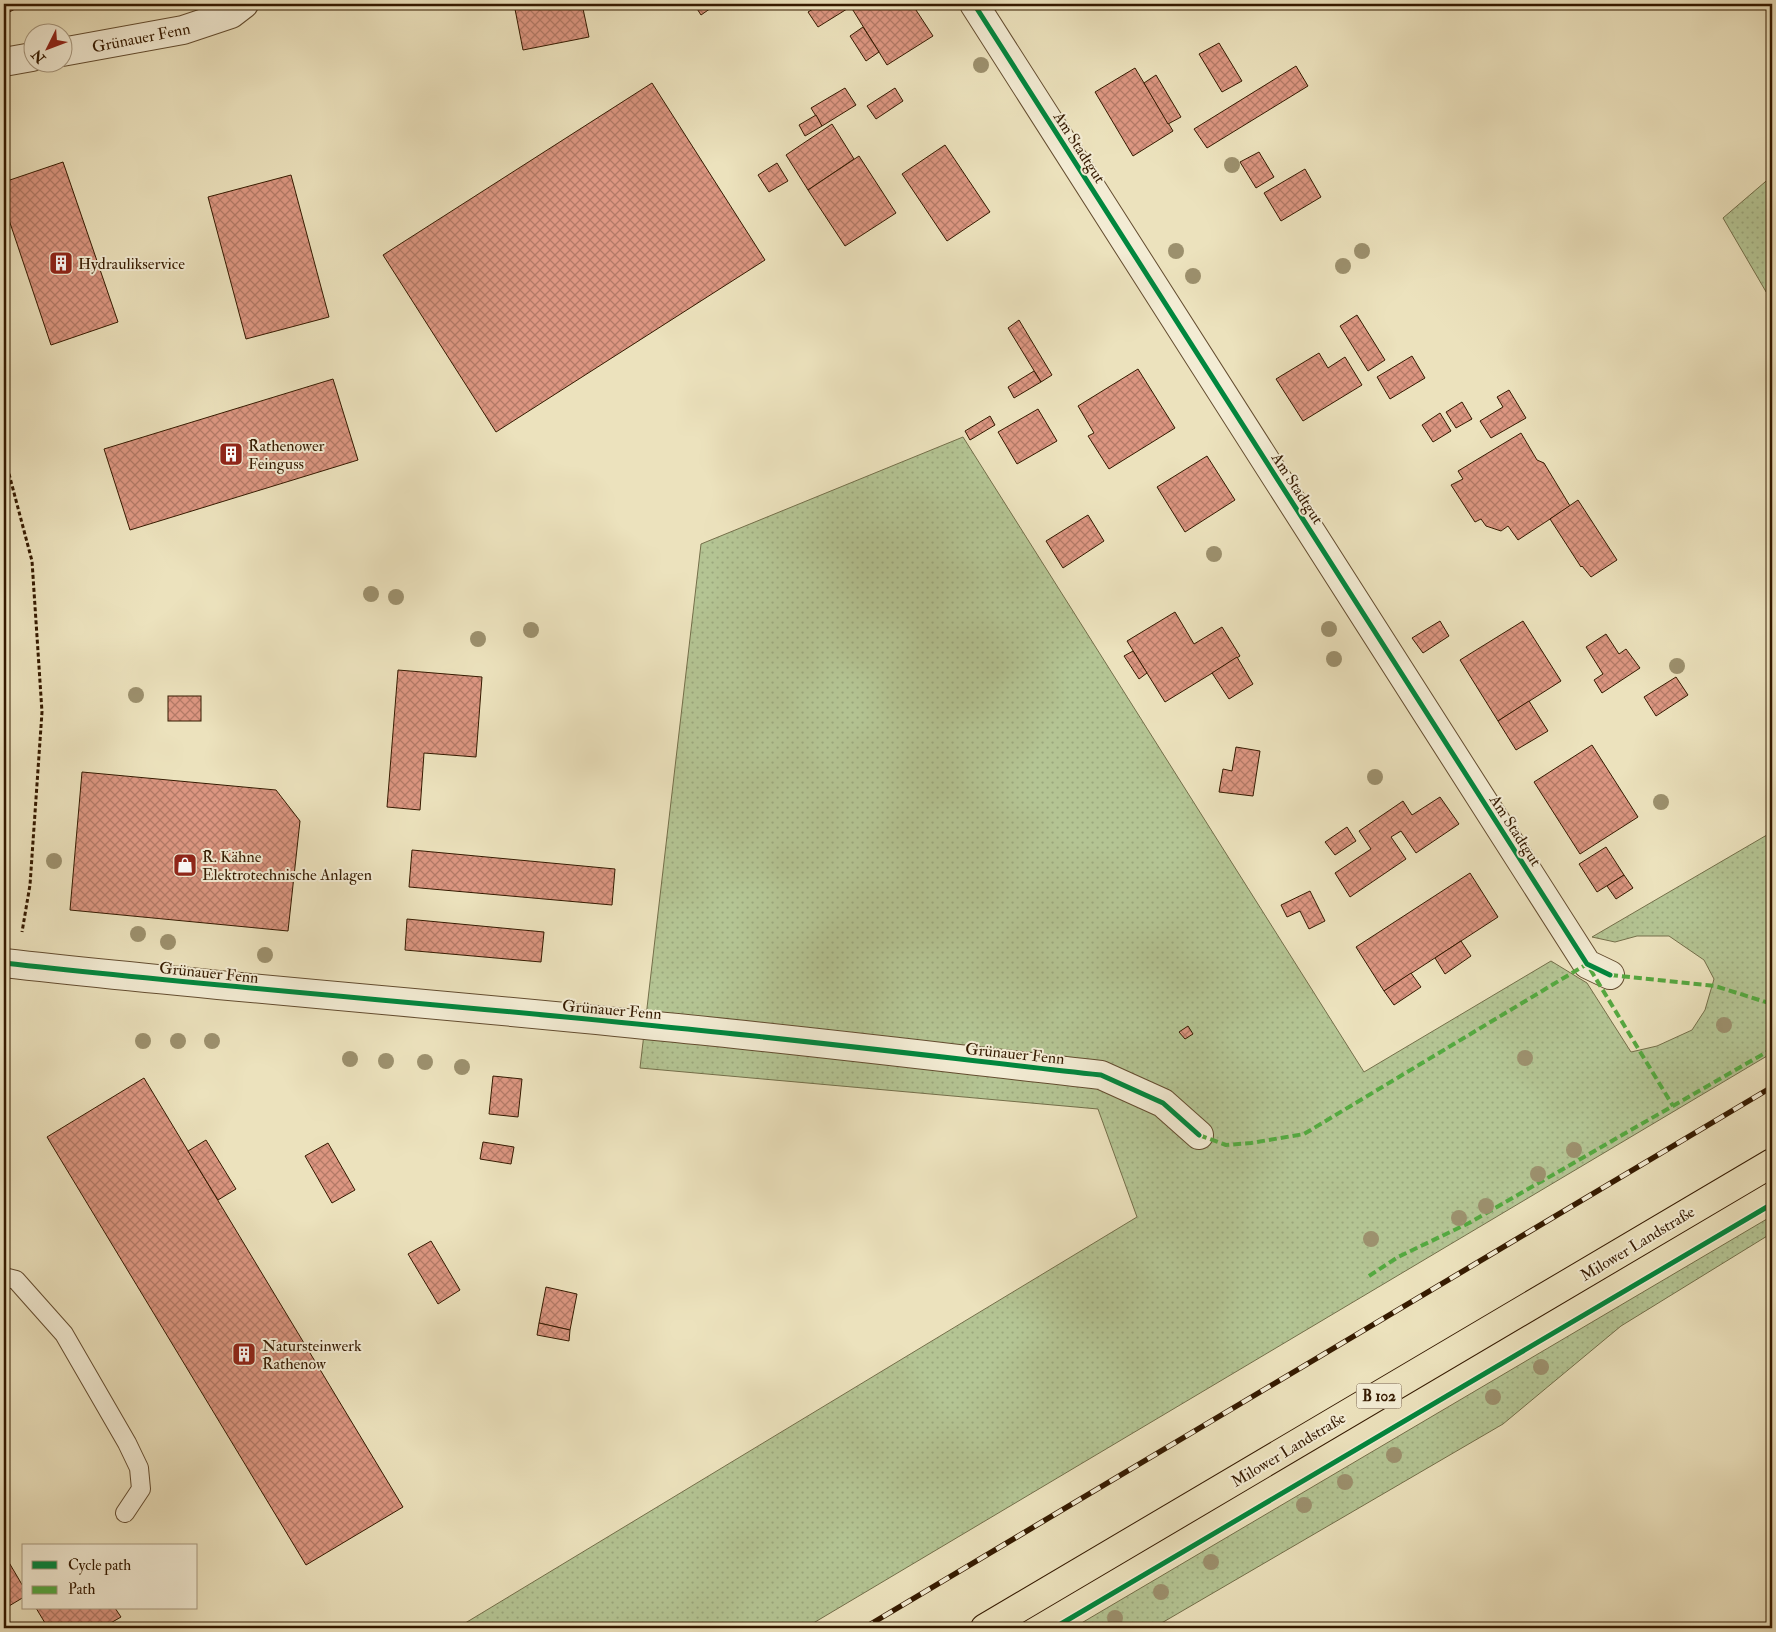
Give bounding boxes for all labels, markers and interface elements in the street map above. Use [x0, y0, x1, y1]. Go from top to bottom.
street label: Grünauer Fenn [90, 19, 192, 57]
north arrow [22, 22, 72, 72]
text: N [28, 46, 50, 67]
street label: Am Stadtgut [1048, 107, 1110, 187]
building icon: Hydraulikservice [48, 250, 74, 276]
place label: Hydraulikservice [78, 254, 185, 274]
place label: Rathenower Feinguss [248, 436, 325, 474]
building icon: Rathenower Feinguss [218, 441, 244, 467]
street label: Am Stadtgut [1266, 448, 1328, 528]
street label: Am Stadtgut [1484, 790, 1546, 870]
place label: R. Kähne Elektrotechnische Anlagen [202, 847, 372, 885]
shop icon: R. Kähne Elektrotechnische Anlagen [172, 852, 198, 878]
street label: Grünauer Fenn [158, 958, 259, 988]
street label: Grünauer Fenn [561, 996, 662, 1024]
street label: Grünauer Fenn [964, 1039, 1065, 1069]
street label: Milower Landstraße [1577, 1202, 1699, 1286]
place label: Natursteinwerk Rathenow [262, 1336, 362, 1374]
building icon: Natursteinwerk Rathenow [231, 1341, 257, 1367]
road number: B 102 [1356, 1384, 1402, 1408]
street label: Milower Landstraße [1228, 1408, 1350, 1492]
legend [22, 1544, 198, 1610]
text: Cycle path [68, 1556, 131, 1576]
text: Path [68, 1580, 95, 1599]

